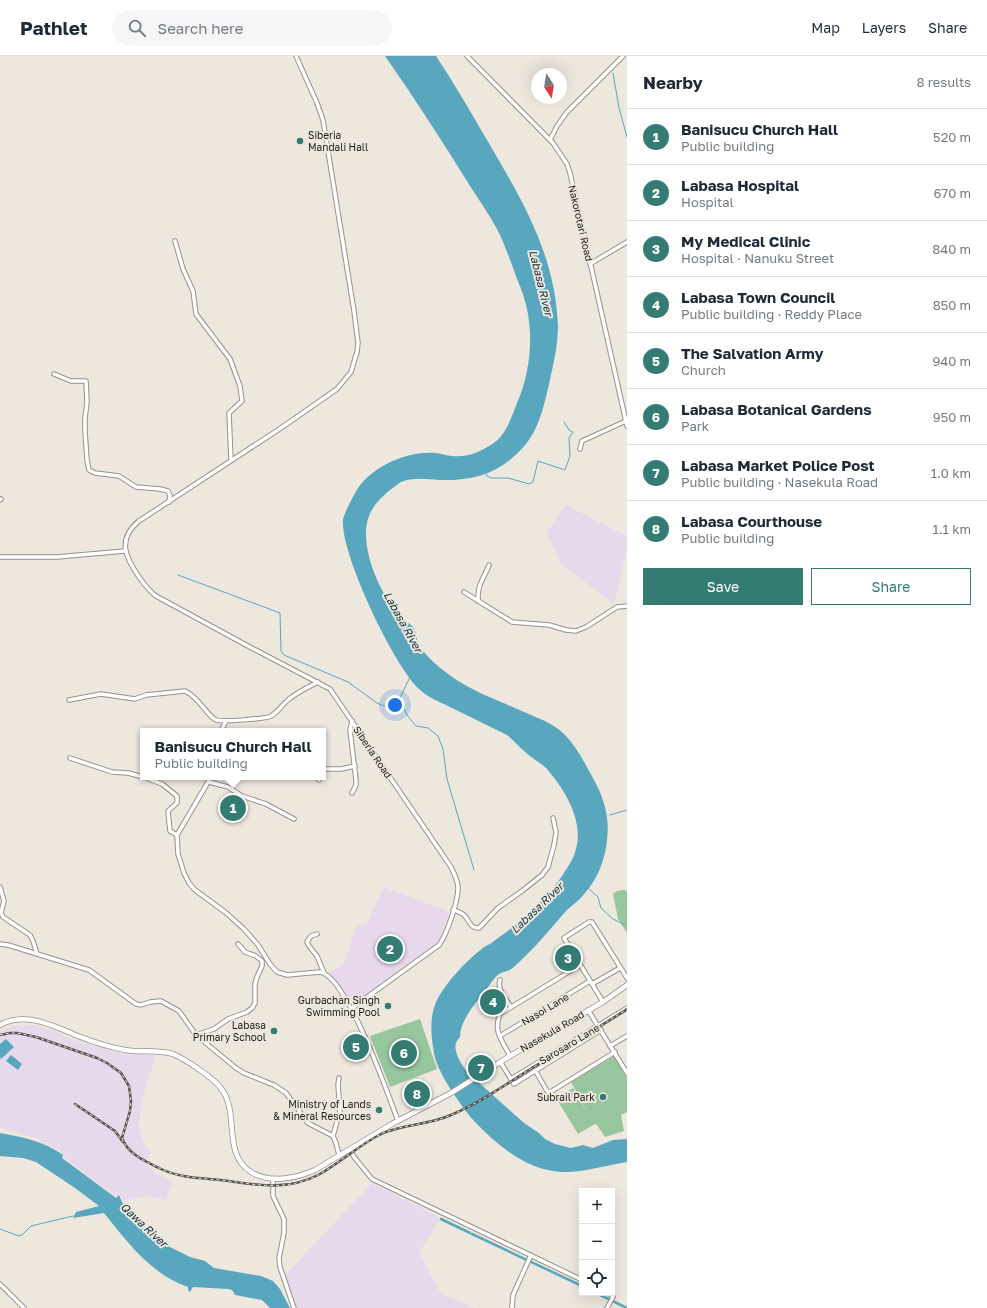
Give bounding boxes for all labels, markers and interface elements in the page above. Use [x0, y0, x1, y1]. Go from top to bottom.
search box [112, 10, 392, 46]
text: Pathlet [20, 16, 88, 39]
icon: search [126, 17, 148, 39]
text: Search here [158, 19, 244, 37]
text: Map [811, 19, 840, 36]
text: Layers [862, 19, 906, 36]
text: Share [928, 19, 967, 36]
north arrow [531, 68, 567, 104]
text: Nearby [643, 72, 703, 93]
text: 8 results [917, 74, 971, 90]
text: Banisucu Church Hall [681, 120, 838, 138]
place label: Siberia Mandali Hall [308, 129, 368, 153]
text: 1 [653, 129, 659, 145]
text: 520 m [933, 129, 971, 145]
marker: Siberia Mandali Hall [295, 136, 305, 146]
text: Public building [681, 138, 774, 154]
text: Labasa Hospital [681, 176, 799, 194]
street label: Nakorotari Road [566, 184, 596, 262]
text: 2 [652, 185, 660, 201]
text: 670 m [933, 185, 971, 201]
text: Hospital [681, 194, 734, 210]
text: My Medical Clinic [681, 232, 810, 250]
text: 3 [652, 241, 660, 257]
text: 840 m [932, 241, 971, 257]
water label: Labasa River [527, 249, 556, 319]
text: Hospital · Nanuku Street [681, 250, 834, 266]
text: Labasa Town Council [681, 288, 835, 306]
text: 4 [652, 297, 660, 313]
text: 850 m [933, 297, 971, 313]
text: Public building · Reddy Place [681, 306, 862, 322]
text: The Salvation Army [681, 344, 823, 362]
text: 5 [652, 353, 660, 369]
text: 940 m [932, 353, 971, 369]
text: Church [681, 362, 726, 378]
text: Labasa Botanical Gardens [681, 400, 872, 418]
text: 6 [652, 409, 660, 425]
text: 950 m [933, 409, 971, 425]
text: Park [681, 418, 709, 434]
text: Labasa Market Police Post [681, 456, 875, 474]
text: 7 [652, 465, 660, 481]
text: 1.0 km [931, 465, 971, 481]
text: Public building · Nasekula Road [681, 474, 878, 490]
text: Labasa Courthouse [681, 512, 822, 530]
text: 8 [652, 521, 660, 537]
text: 1.1 km [932, 521, 971, 537]
text: Public building [681, 530, 774, 546]
button: Save [643, 568, 803, 605]
button: Share [811, 568, 971, 605]
water label: Labasa River [381, 589, 426, 656]
your location [385, 695, 405, 715]
street label: Siberia Road [351, 724, 395, 780]
popup [140, 728, 326, 780]
text: Banisucu Church Hall [155, 737, 311, 755]
text: Public building [155, 755, 248, 771]
pin: 1 [220, 793, 246, 823]
water label: Labasa River [508, 878, 567, 936]
pin: 2 [377, 934, 403, 964]
pin: 3 [555, 943, 581, 973]
pin: 4 [480, 987, 506, 1017]
street label: Nasoi Lane [519, 990, 571, 1028]
place label: Gurbachan Singh Swimming Pool [298, 994, 380, 1018]
marker: Gurbachan Singh Swimming Pool [383, 1001, 393, 1011]
street label: Nasekula Road [518, 1008, 586, 1054]
place label: Labasa Primary School [193, 1019, 266, 1043]
street label: Sarosaro Lane [537, 1021, 602, 1067]
marker: Labasa Primary School [269, 1026, 279, 1036]
pin: 5 [343, 1032, 369, 1062]
pin: 6 [391, 1038, 417, 1068]
pin: 7 [468, 1053, 494, 1083]
pin: 8 [404, 1079, 430, 1109]
place label: Subrail Park [537, 1091, 595, 1103]
marker: Subrail Park [598, 1092, 608, 1102]
place label: Ministry of Lands & Mineral Resources [273, 1098, 371, 1122]
marker: Ministry of Lands & Mineral Resources [374, 1105, 384, 1115]
map controls [579, 1188, 615, 1296]
button: + [579, 1188, 615, 1224]
water label: Qawa River [118, 1200, 172, 1251]
button: − [579, 1224, 615, 1260]
button: locate [579, 1260, 615, 1296]

